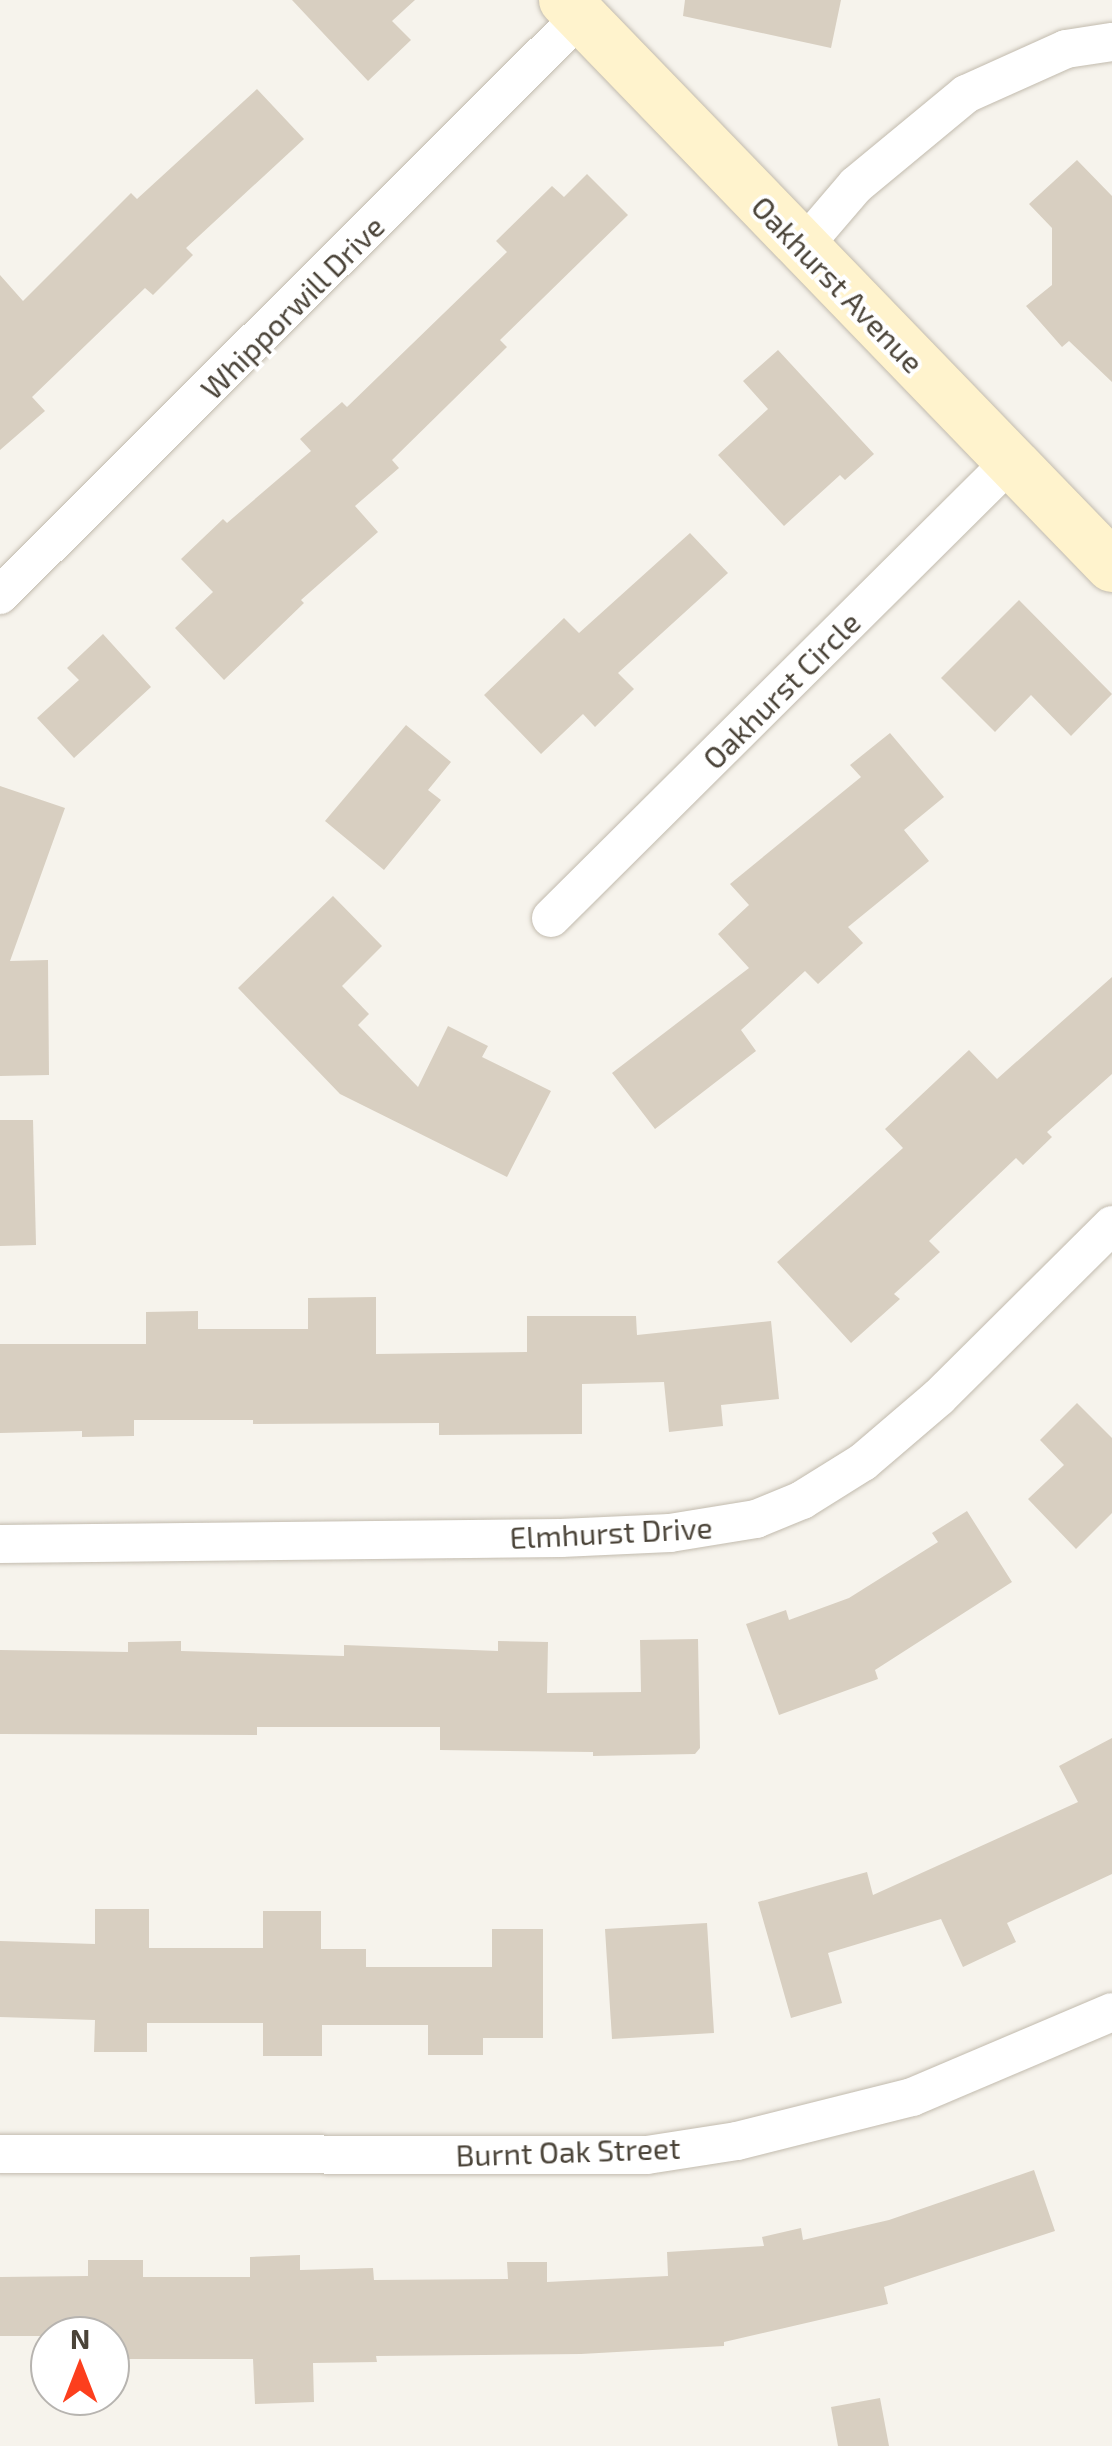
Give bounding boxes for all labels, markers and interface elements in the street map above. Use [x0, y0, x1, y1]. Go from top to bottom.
street label: Oakhurst Avenue [744, 188, 932, 380]
street label: Whipporwill Drive [193, 208, 391, 406]
street label: Oakhurst Circle [695, 604, 867, 776]
street label: Elmhurst Drive [509, 1509, 713, 1555]
street label: Burnt Oak Street [455, 2129, 681, 2173]
north arrow [30, 2316, 130, 2416]
text: N [70, 2321, 90, 2355]

